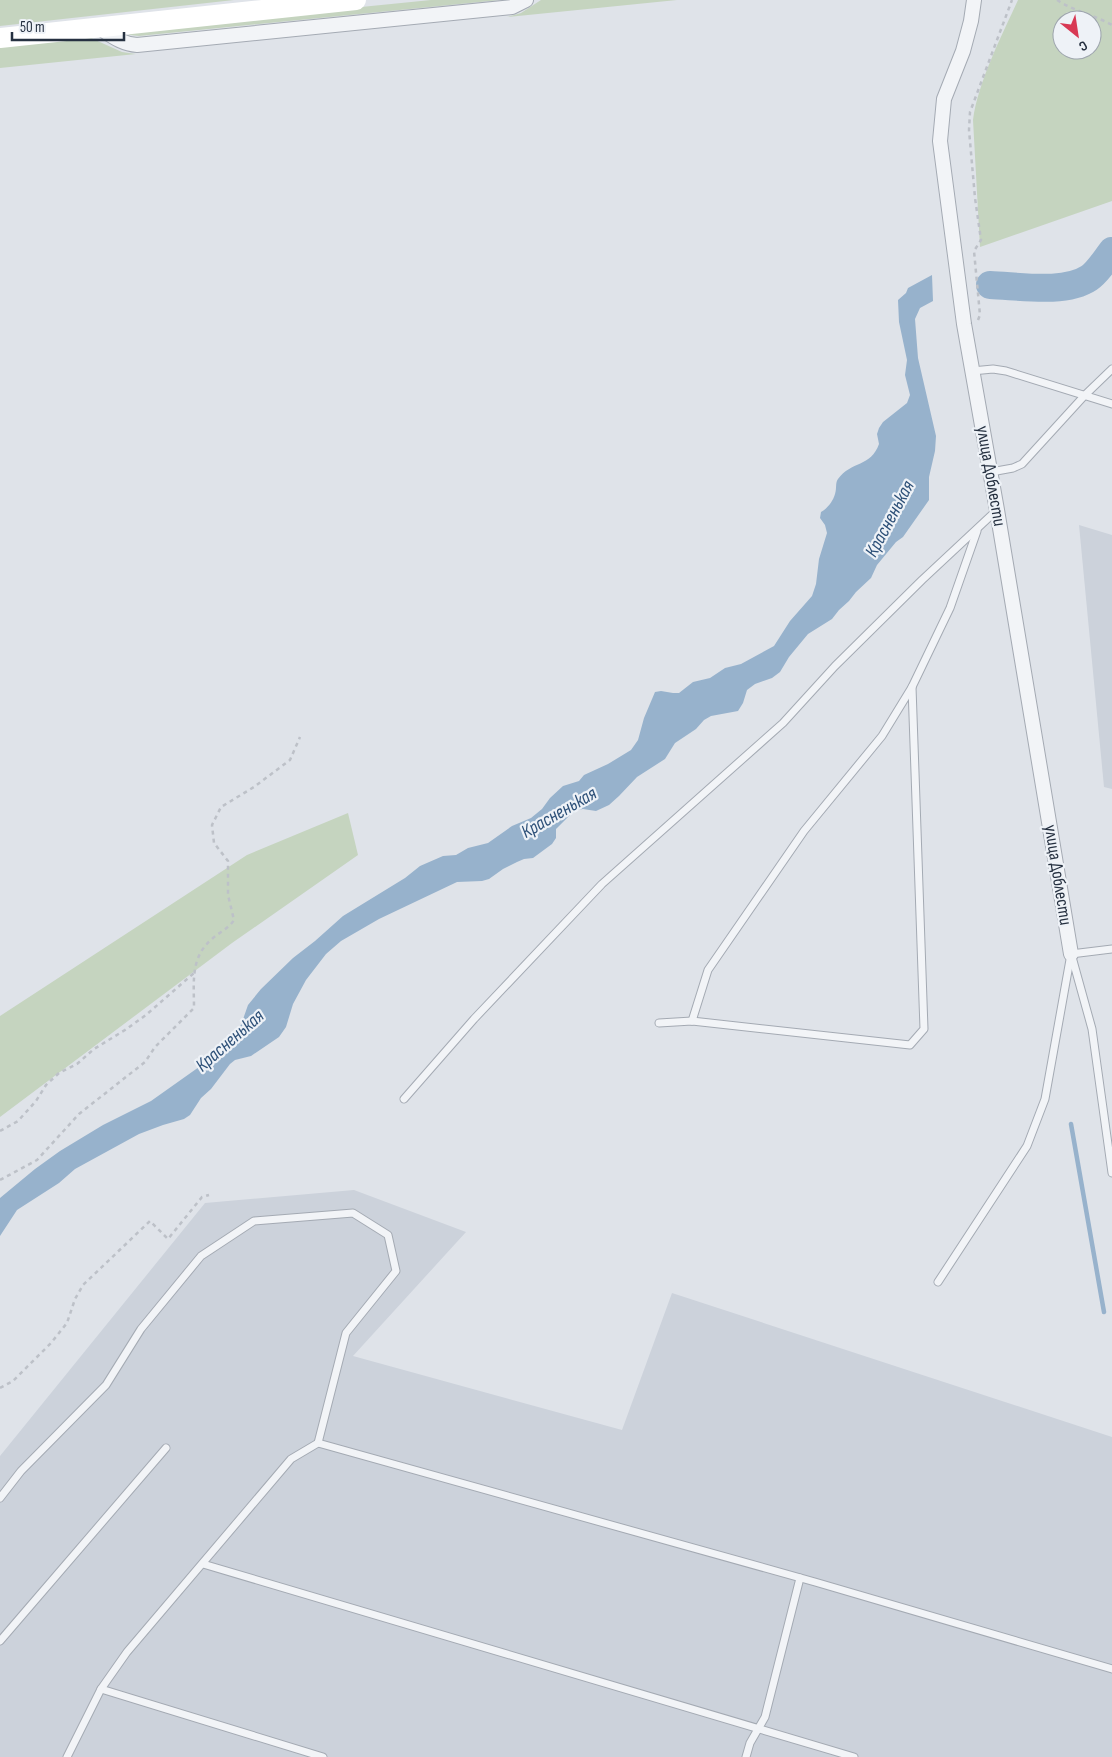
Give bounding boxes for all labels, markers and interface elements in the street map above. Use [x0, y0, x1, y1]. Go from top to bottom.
scale bar [12, 10, 125, 42]
north arrow [1052, 10, 1102, 60]
text: 50 m [20, 18, 45, 37]
text: С [1076, 37, 1091, 55]
street label: улица Доблести [972, 424, 1010, 528]
water label: Красненькая [860, 476, 920, 561]
water label: Красненькая [517, 782, 601, 844]
street label: улица Доблести [1040, 823, 1076, 927]
water label: Красненькая [191, 1005, 270, 1077]

